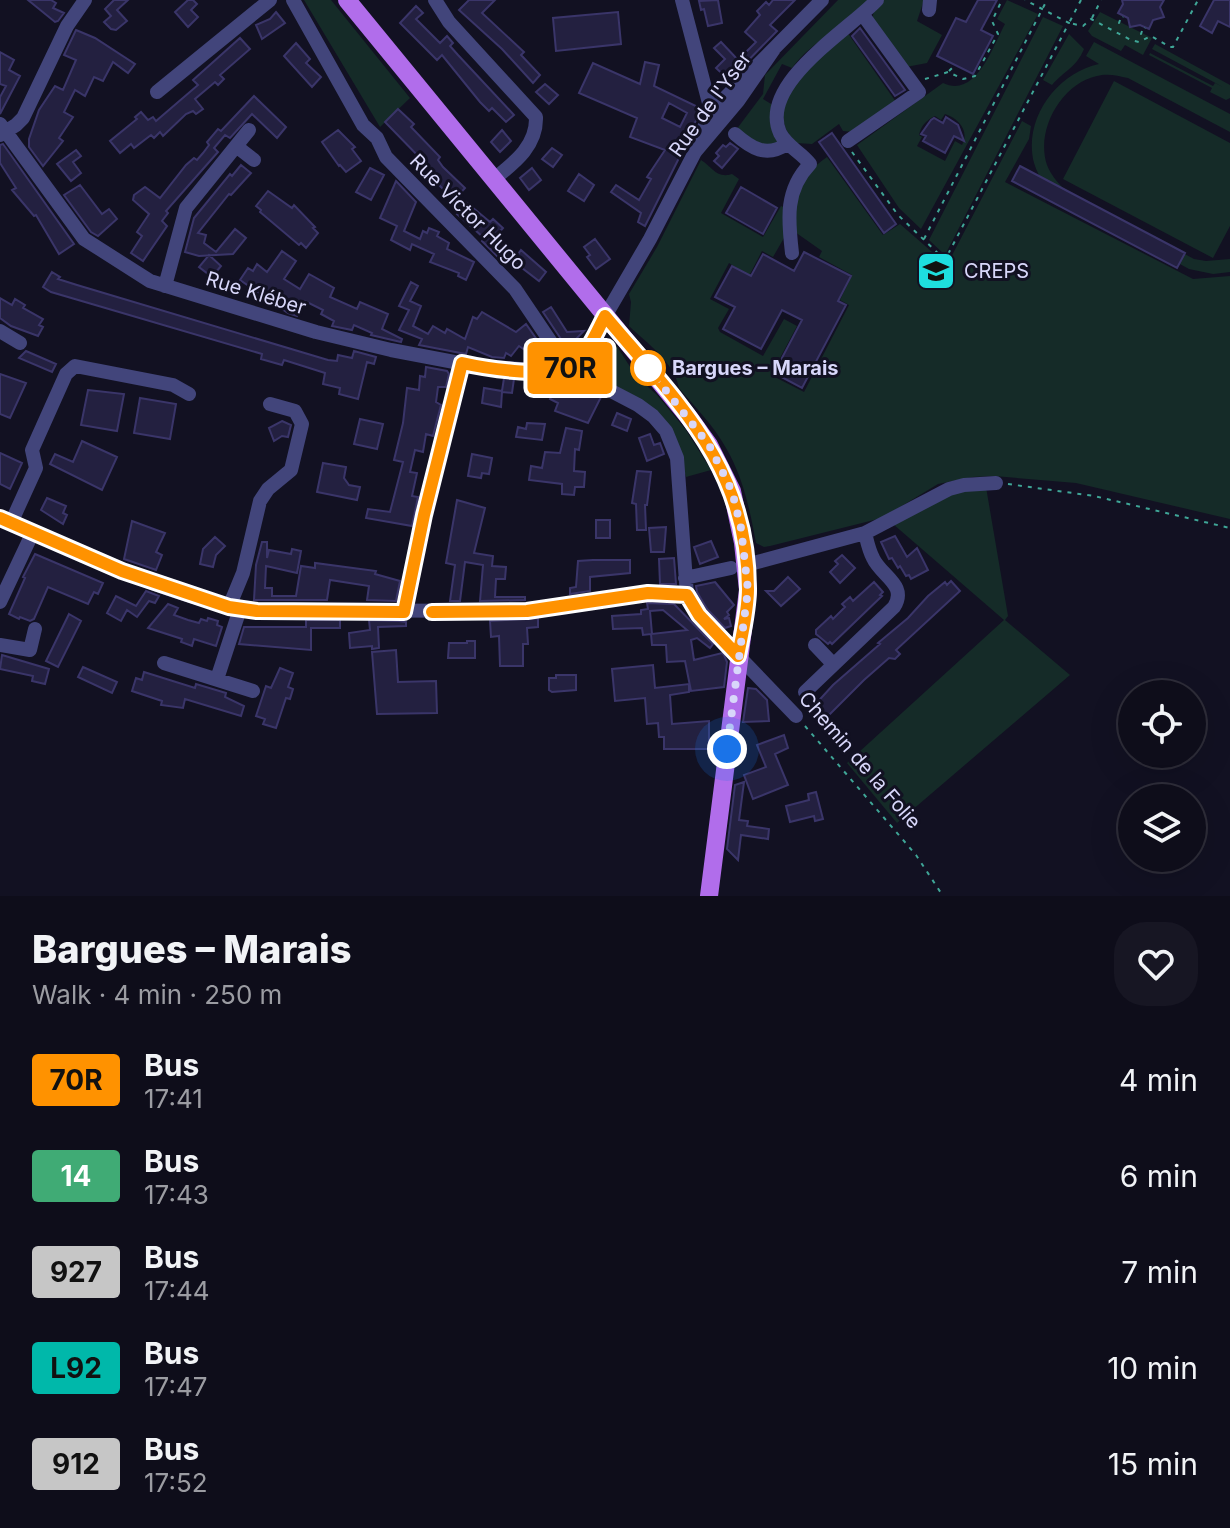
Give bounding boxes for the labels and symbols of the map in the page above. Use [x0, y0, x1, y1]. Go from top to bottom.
street label: Rue de l'Yser [664, 46, 757, 161]
street label: Rue Victor Hugo [405, 149, 531, 275]
school or university icon: CREPS [915, 250, 957, 292]
place label: CREPS [964, 259, 1029, 283]
street label: Rue Kléber [203, 266, 309, 320]
line badge: 70R [524, 342, 616, 394]
marker: Bargues – Marais [631, 351, 665, 385]
place label: Bargues – Marais [672, 356, 839, 380]
street label: Chemin de la Folie [794, 687, 926, 833]
your location [707, 729, 747, 769]

